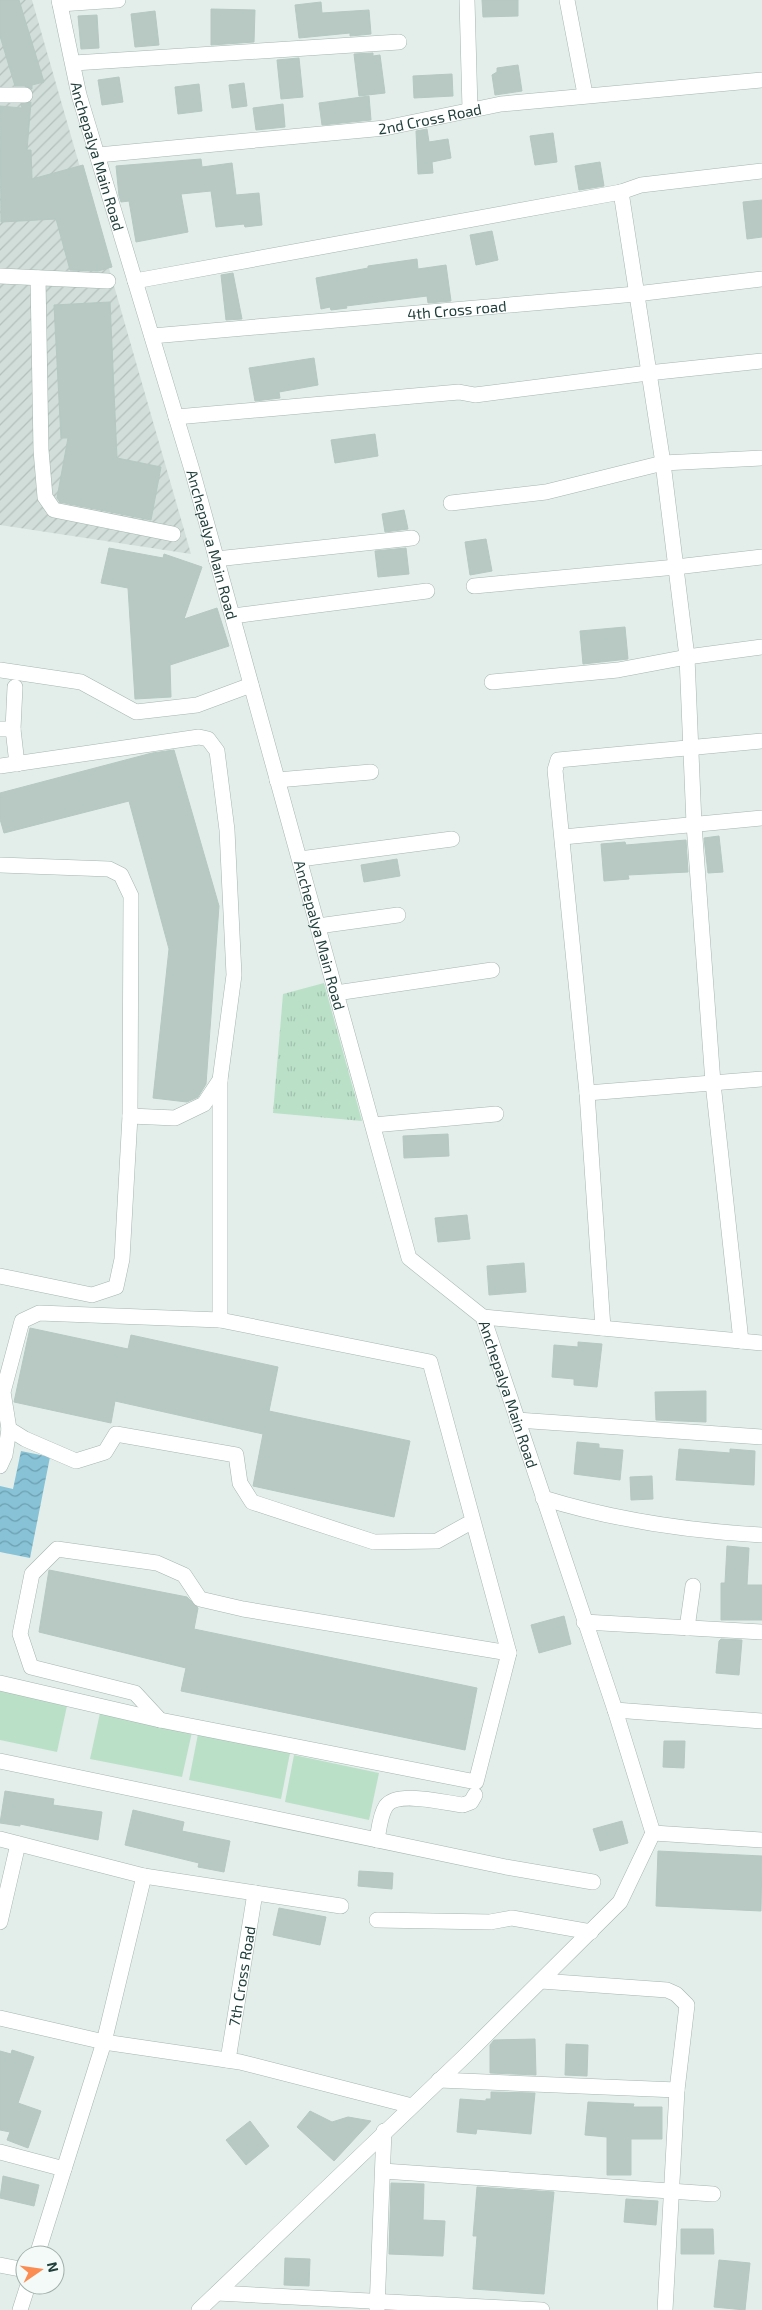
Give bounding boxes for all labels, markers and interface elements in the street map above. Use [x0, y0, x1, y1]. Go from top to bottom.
street label: Anchepalya Main Road [67, 80, 128, 233]
street label: 2nd Cross Road [377, 99, 483, 138]
street label: 4th Cross road [406, 296, 507, 323]
street label: Anchepalya Main Road [183, 468, 242, 621]
street label: Anchepalya Main Road [291, 858, 349, 1012]
street label: Anchepalya Main Road [476, 1318, 542, 1470]
street label: 7th Cross Road [225, 1924, 259, 2028]
north arrow [15, 2245, 65, 2295]
text: N [44, 2260, 63, 2274]

